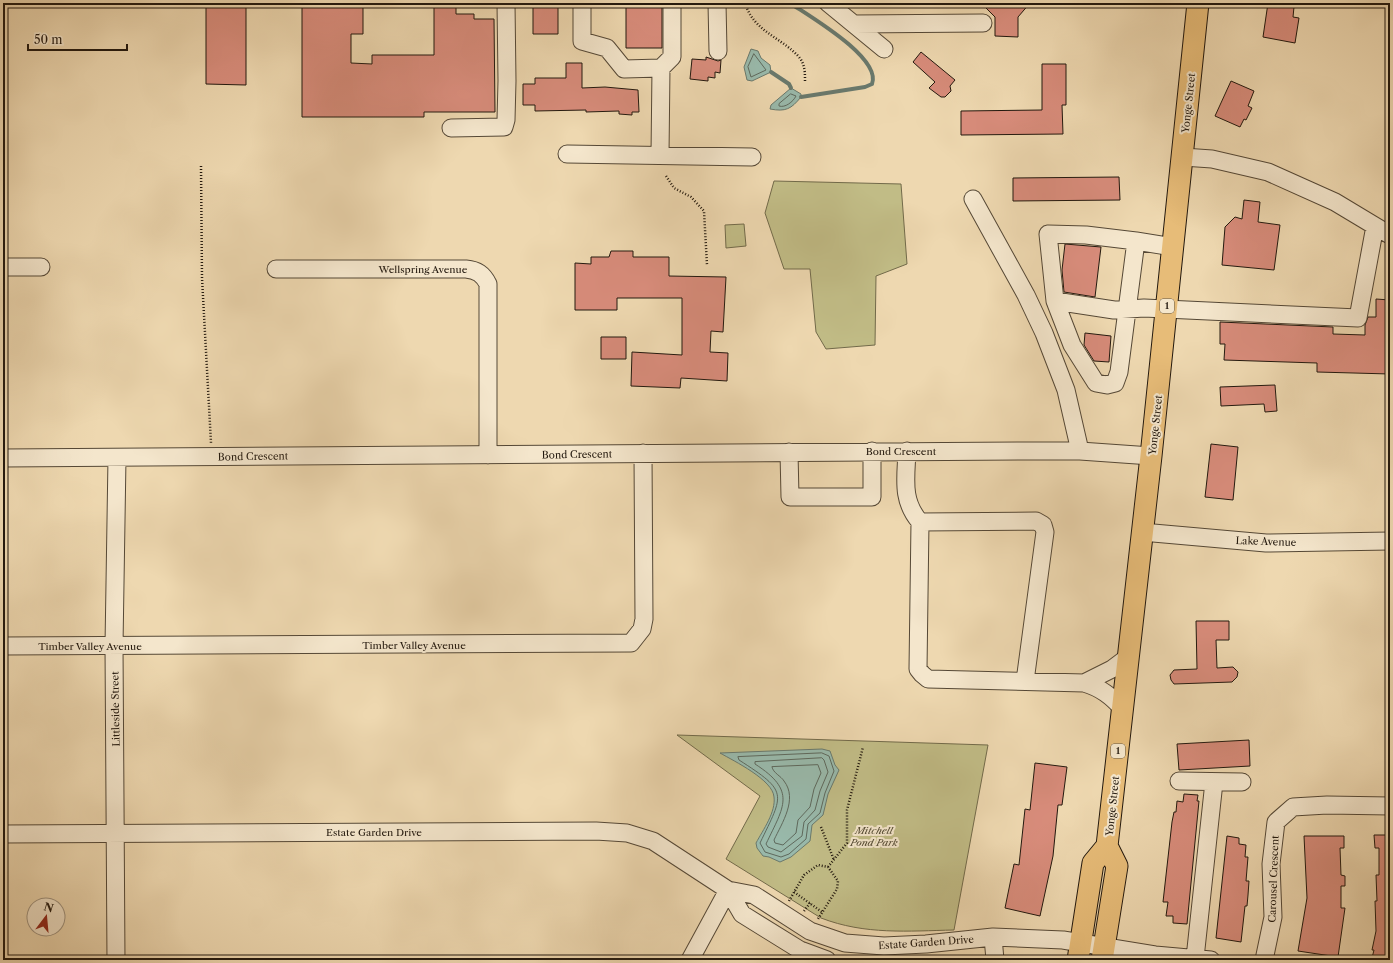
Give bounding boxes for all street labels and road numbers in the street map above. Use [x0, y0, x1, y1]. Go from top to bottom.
street label: Yonge Street [1179, 72, 1198, 135]
street label: Wellspring Avenue [378, 263, 468, 276]
road number: 1 [1160, 299, 1174, 313]
street label: Yonge Street [1146, 394, 1165, 457]
street label: Bond Crescent [866, 445, 937, 458]
street label: Bond Crescent [542, 447, 613, 462]
street label: Bond Crescent [218, 449, 289, 464]
street label: Lake Avenue [1235, 534, 1297, 549]
street label: Timber Valley Avenue [362, 639, 466, 652]
street label: Timber Valley Avenue [38, 640, 142, 653]
street label: Littleside Street [108, 671, 123, 747]
road number: 1 [1111, 744, 1125, 758]
street label: Yonge Street [1103, 775, 1122, 838]
street label: Estate Garden Drive [326, 826, 422, 839]
street label: Carousel Crescent [1265, 835, 1282, 923]
street label: Estate Garden Drive [878, 933, 975, 952]

